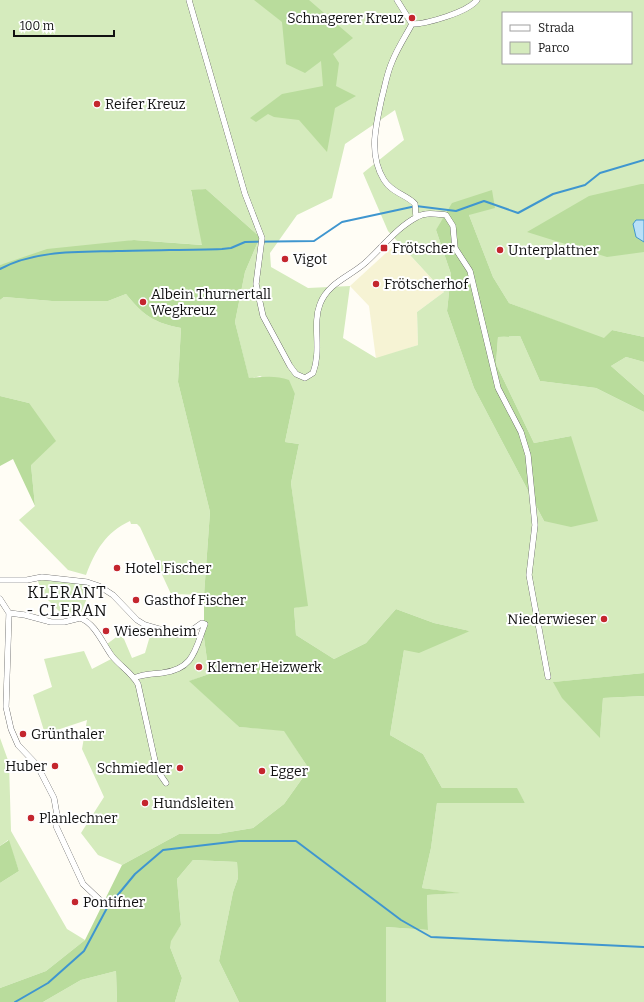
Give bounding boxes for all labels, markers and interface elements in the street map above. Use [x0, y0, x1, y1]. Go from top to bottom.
place label: Schnagerer Kreuz [287, 10, 404, 27]
scale bar [14, 12, 114, 38]
legend [502, 12, 632, 64]
marker: Schnagerer Kreuz [407, 13, 417, 23]
text: 100 m [20, 19, 55, 33]
text: Strada [538, 21, 575, 35]
text: Parco [538, 41, 569, 55]
place label: Reifer Kreuz [105, 96, 186, 113]
marker: Reifer Kreuz [92, 99, 102, 109]
place label: Frötscher [392, 240, 455, 257]
place label: Unterplattner [508, 242, 599, 259]
marker: Frötscher [379, 243, 389, 253]
marker: Unterplattner [495, 245, 505, 255]
place label: Vigot [293, 251, 327, 268]
marker: Vigot [280, 254, 290, 264]
place label: Frötscherhof [384, 276, 469, 293]
marker: Frötscherhof [371, 279, 381, 289]
place label: Albein Thurnertall Wegkreuz [151, 286, 271, 319]
marker: Albein Thurnertall Wegkreuz [138, 297, 148, 307]
place label: Hotel Fischer [125, 560, 211, 577]
marker: Hotel Fischer [112, 563, 122, 573]
district label: KLERANT - CLERAN [26, 583, 108, 620]
place label: Gasthof Fischer [144, 592, 246, 609]
marker: Gasthof Fischer [131, 595, 141, 605]
place label: Niederwieser [507, 611, 596, 628]
marker: Niederwieser [599, 614, 609, 624]
place label: Wiesenheim [114, 623, 197, 640]
marker: Wiesenheim [101, 626, 111, 636]
place label: Klerner Heizwerk [207, 659, 322, 676]
marker: Klerner Heizwerk [194, 662, 204, 672]
place label: Grünthaler [31, 726, 104, 743]
marker: Grünthaler [18, 729, 28, 739]
place label: Huber [5, 758, 47, 775]
place label: Schmiedler [97, 760, 172, 777]
marker: Huber [50, 761, 60, 771]
marker: Schmiedler [175, 763, 185, 773]
place label: Egger [270, 763, 308, 780]
marker: Egger [257, 766, 267, 776]
place label: Hundsleiten [153, 795, 234, 812]
marker: Hundsleiten [140, 798, 150, 808]
place label: Planlechner [39, 810, 118, 827]
marker: Planlechner [26, 813, 36, 823]
place label: Pontifner [83, 894, 145, 911]
marker: Pontifner [70, 897, 80, 907]

